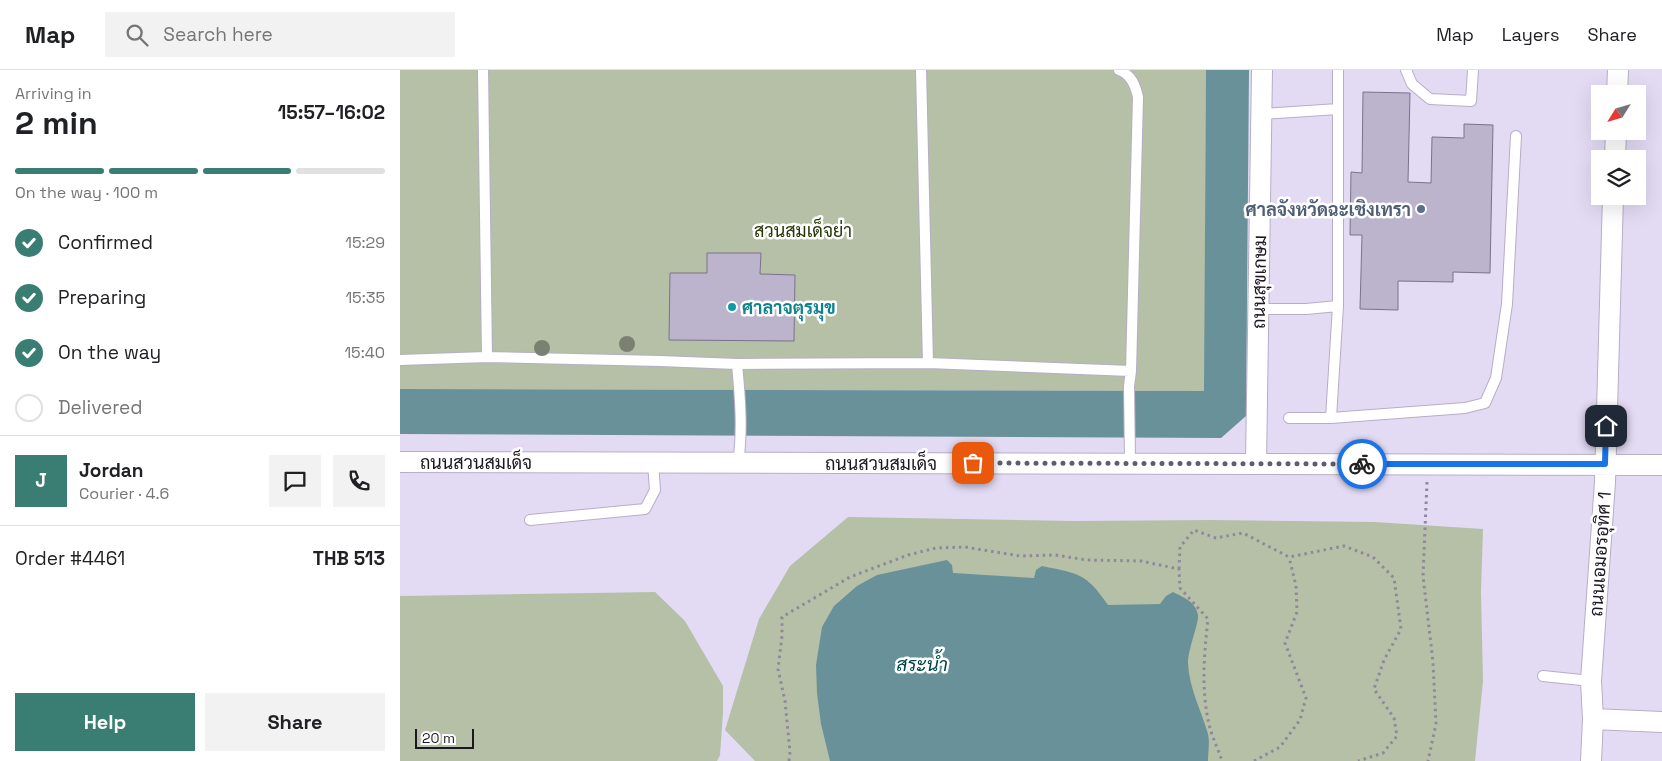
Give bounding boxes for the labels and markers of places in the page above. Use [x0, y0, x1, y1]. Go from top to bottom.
place label: ศาลจังหวัดฉะเชิงเทรา [1246, 198, 1411, 221]
marker: ศาลจังหวัดฉะเชิงเทรา [1415, 203, 1427, 215]
place label: ศาลาจตุรมุข [742, 296, 836, 322]
marker: ศาลาจตุรมุข [726, 301, 738, 313]
pin [1585, 405, 1627, 447]
pin [952, 442, 994, 484]

